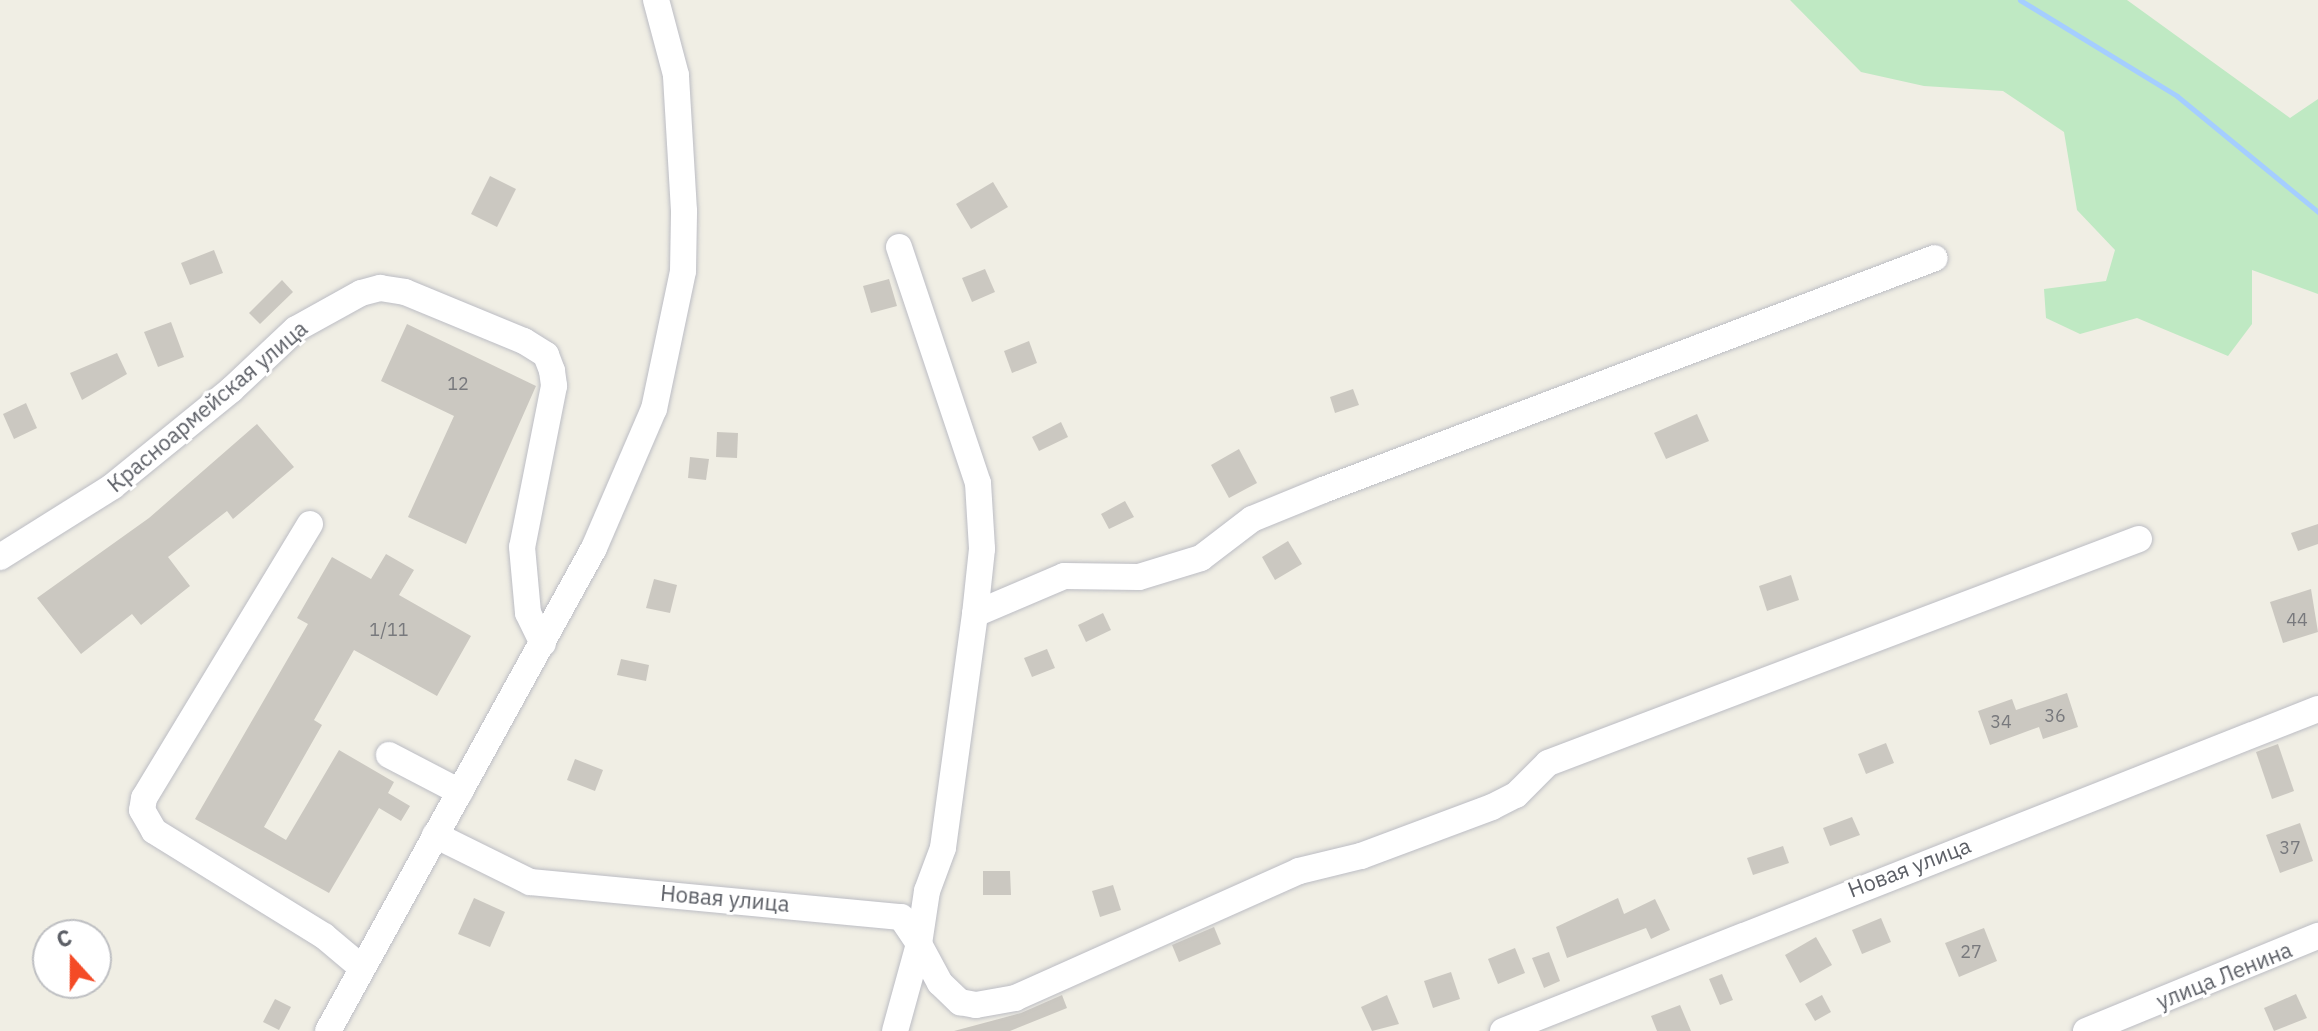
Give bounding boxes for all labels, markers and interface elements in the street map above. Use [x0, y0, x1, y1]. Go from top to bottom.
street label: Красноармейская улица [102, 315, 312, 497]
house number: 12 [447, 373, 469, 395]
house number: 44 [2286, 609, 2308, 631]
house number: 1/11 [369, 619, 409, 641]
house number: 36 [2044, 705, 2066, 727]
house number: 34 [1990, 711, 2012, 733]
street label: Новая улица [1844, 831, 1974, 903]
house number: 37 [2279, 837, 2301, 859]
street label: Новая улица [659, 879, 791, 917]
north arrow [32, 919, 112, 999]
text: С [52, 922, 76, 954]
street label: улица Ленина [2152, 936, 2296, 1014]
house number: 27 [1960, 941, 1982, 963]

